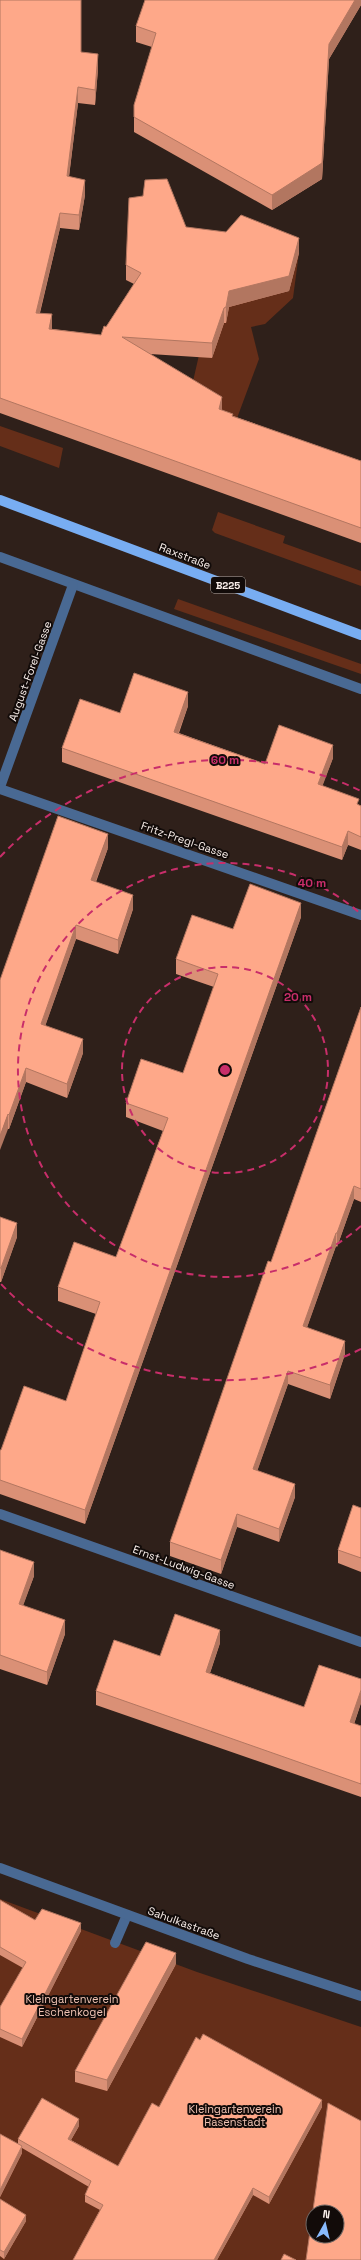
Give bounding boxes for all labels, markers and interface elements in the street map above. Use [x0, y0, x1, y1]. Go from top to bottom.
street label: Raxstraße [157, 540, 213, 572]
road number: B225 [211, 577, 245, 593]
street label: August-Forel-Gasse [5, 619, 55, 723]
text: 60 m [211, 752, 239, 768]
street label: Fritz-Pregl-Gasse [139, 818, 231, 862]
text: 40 m [298, 875, 326, 891]
text: 20 m [284, 989, 312, 1005]
centre of rings [218, 1063, 232, 1077]
street label: Ernst-Ludwig-Gasse [131, 1542, 237, 1592]
street label: Sahulkastraße [146, 1903, 222, 1943]
park label: Kleingartenverein Eschenkogel [26, 1992, 118, 2019]
park label: Kleingartenverein Rasenstadt [189, 2102, 281, 2129]
north arrow [305, 2204, 345, 2244]
text: N [322, 2207, 331, 2222]

